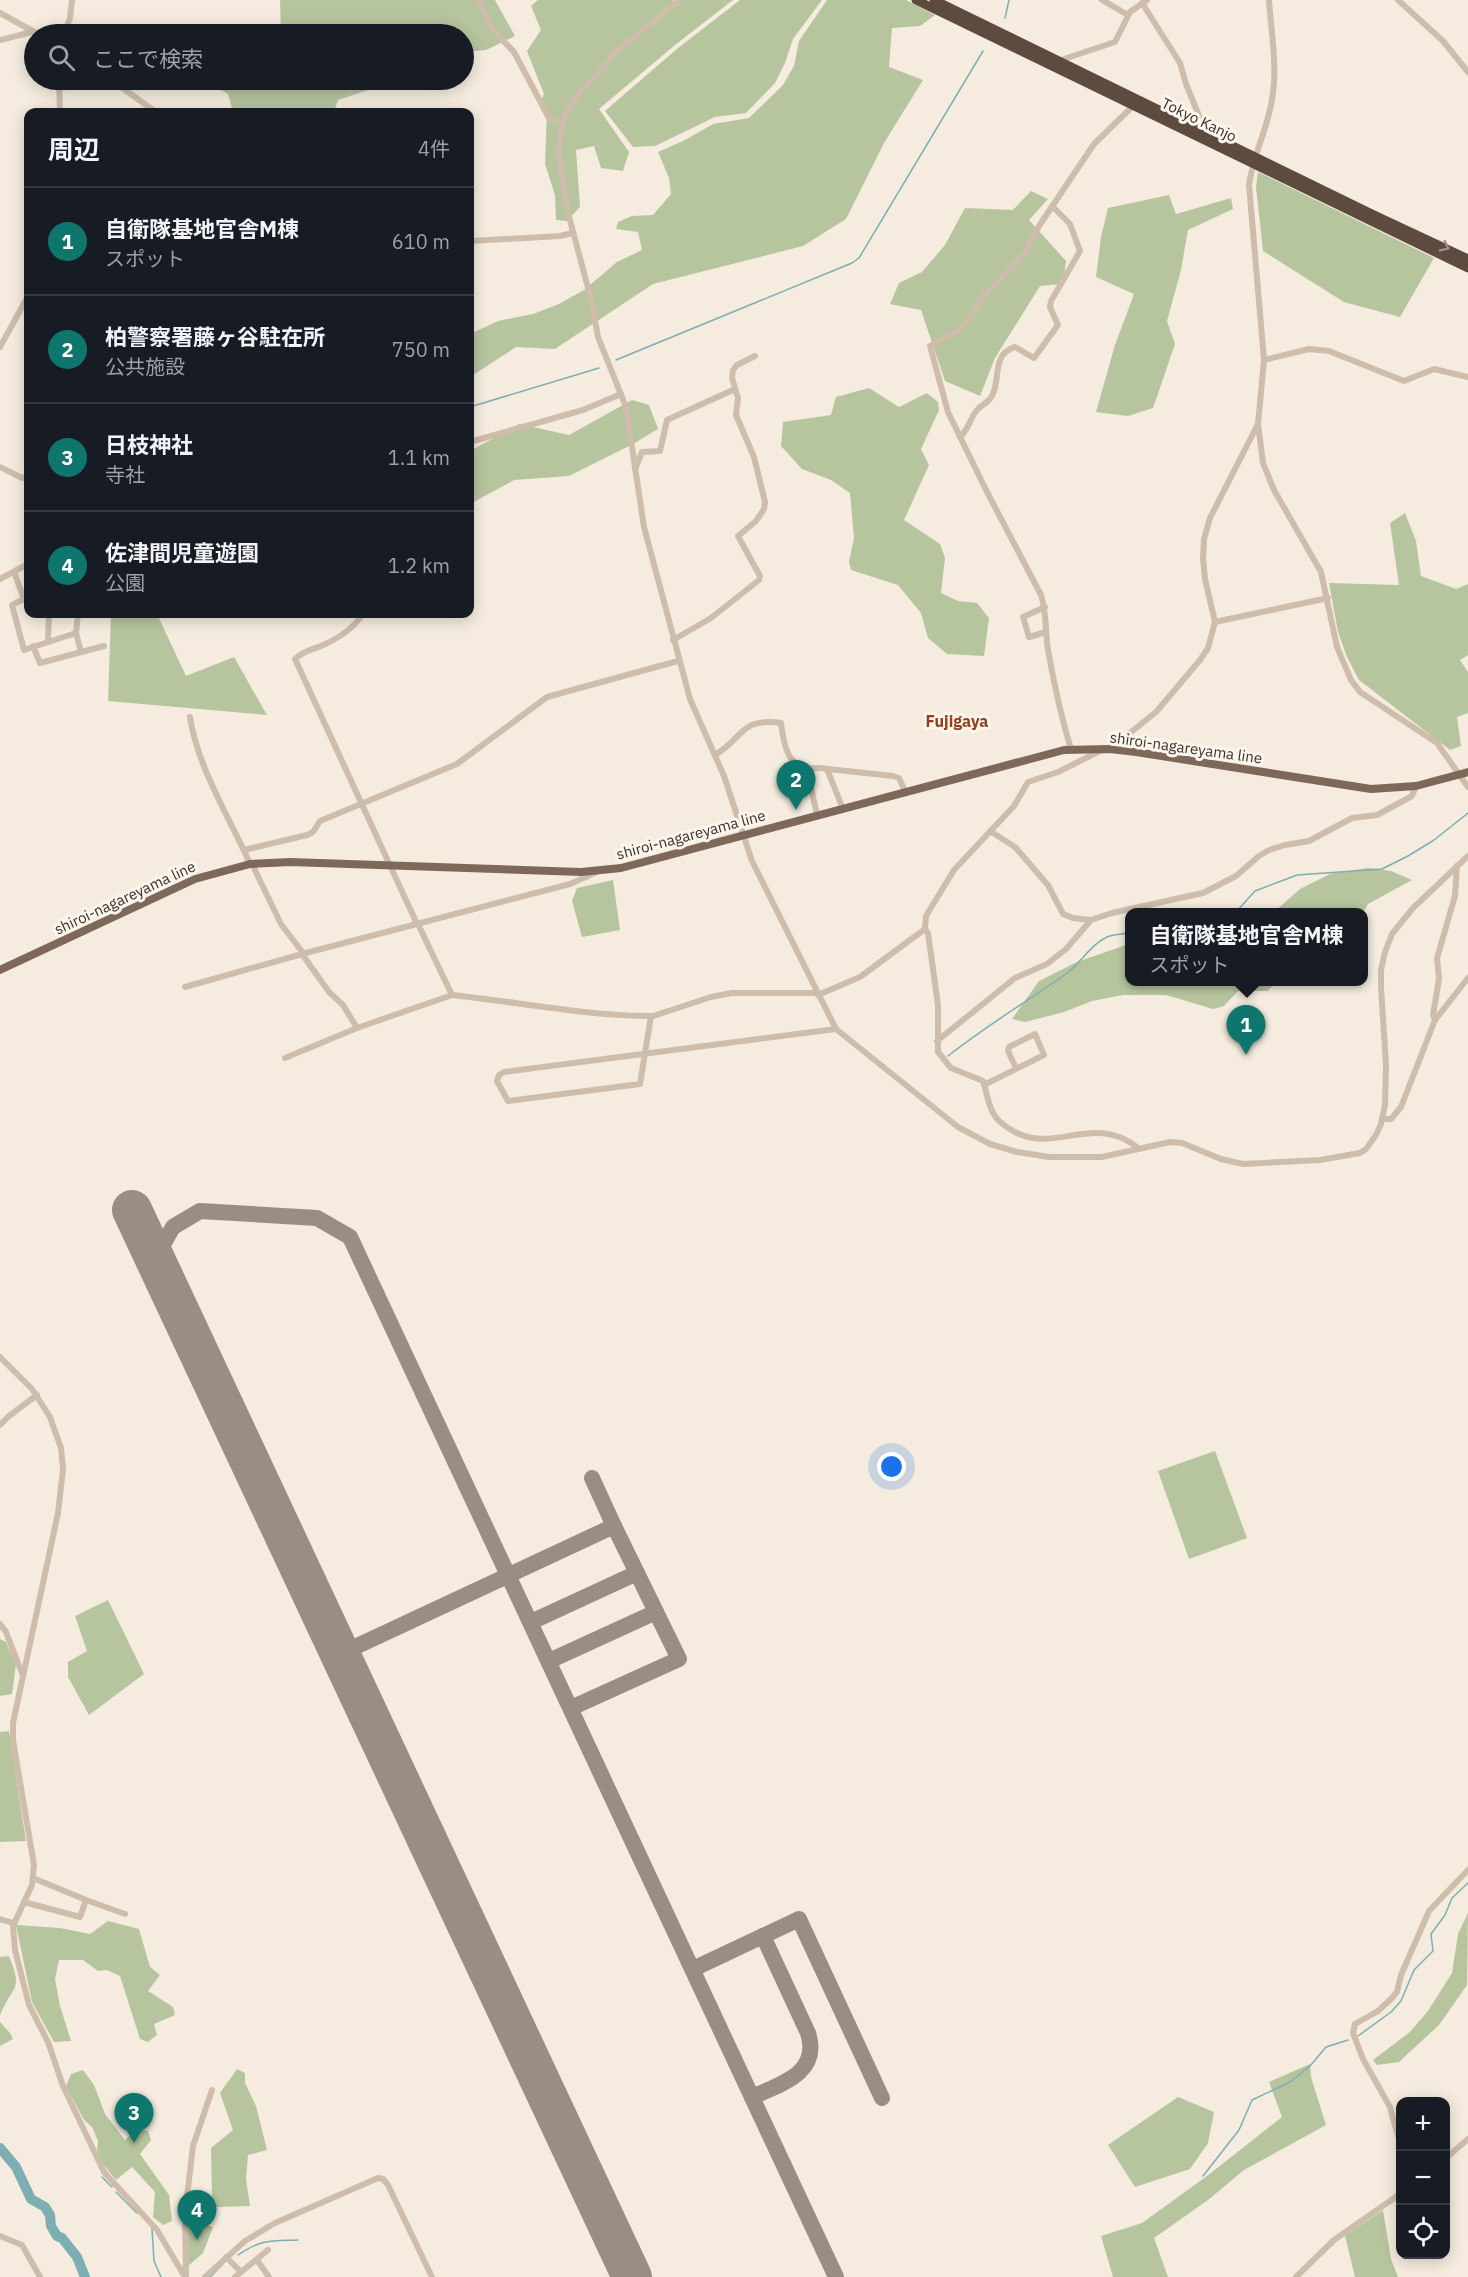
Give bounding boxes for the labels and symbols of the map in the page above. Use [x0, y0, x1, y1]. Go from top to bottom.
street label: Tokyo Kanjo [1159, 93, 1240, 146]
one-way arrow [1439, 240, 1450, 252]
district label: Fujigaya [926, 711, 988, 731]
street label: shiroi-nagareyama line [1109, 727, 1263, 768]
pin: 2 [776, 760, 816, 810]
street label: shiroi-nagareyama line [614, 805, 768, 864]
street label: shiroi-nagareyama line [51, 856, 198, 939]
pin: 1 [1226, 1006, 1266, 1055]
your location [877, 1452, 906, 1481]
pin: 3 [114, 2094, 154, 2143]
pin: 4 [178, 2190, 216, 2240]

